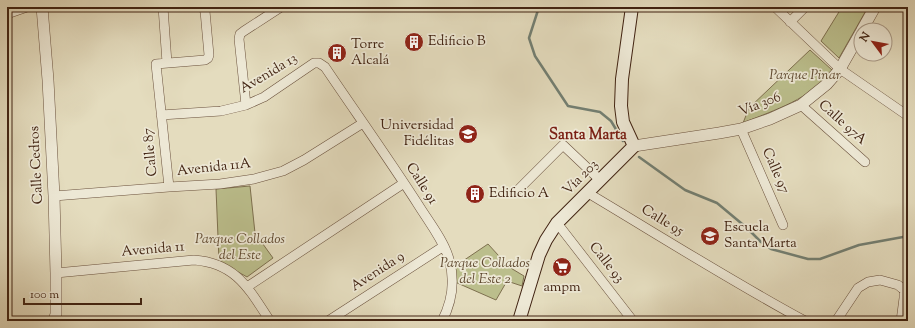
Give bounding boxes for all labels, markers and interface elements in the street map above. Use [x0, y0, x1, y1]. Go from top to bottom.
north arrow [853, 22, 893, 62]
text: N [856, 29, 875, 46]
building icon: Edificio B [403, 31, 425, 53]
place label: Edificio B [428, 32, 486, 52]
place label: Torre Alcalá [351, 35, 390, 71]
building icon: Torre Alcalá [326, 42, 348, 64]
street label: Avenida 13 [236, 49, 302, 99]
park label: Parque Pinar [769, 66, 841, 86]
street label: Vía 306 [736, 88, 784, 122]
street label: Calle 97A [813, 96, 871, 151]
place label: Universidad Fidélitas [380, 116, 454, 152]
school or university icon: Universidad Fidélitas [457, 123, 479, 145]
street label: Calle Cedros [25, 125, 49, 205]
district label: Santa Marta [549, 125, 627, 146]
street label: Calle 87 [139, 127, 163, 177]
street label: Calle 97 [756, 145, 794, 197]
street label: Avenida 11A [176, 154, 253, 182]
street label: Vía 203 [559, 155, 604, 200]
street label: Calle 91 [400, 159, 442, 209]
building icon: Edificio A [464, 183, 486, 205]
place label: Edificio A [489, 184, 550, 204]
street label: Calle 95 [637, 200, 687, 242]
place label: Escuela Santa Marta [724, 218, 797, 254]
school or university icon: Escuela Santa Marta [699, 225, 721, 247]
park label: Parque Collados del Este [195, 230, 285, 266]
street label: Avenida 11 [121, 237, 186, 263]
street label: Calle 93 [584, 238, 629, 288]
street label: Avenida 9 [347, 247, 409, 297]
park label: Parque Collados del Este 2 [440, 254, 530, 290]
supermarket icon: ampm [551, 256, 573, 278]
place label: ampm [543, 278, 581, 298]
scale bar [24, 280, 141, 306]
text: 100 m [30, 286, 59, 304]

